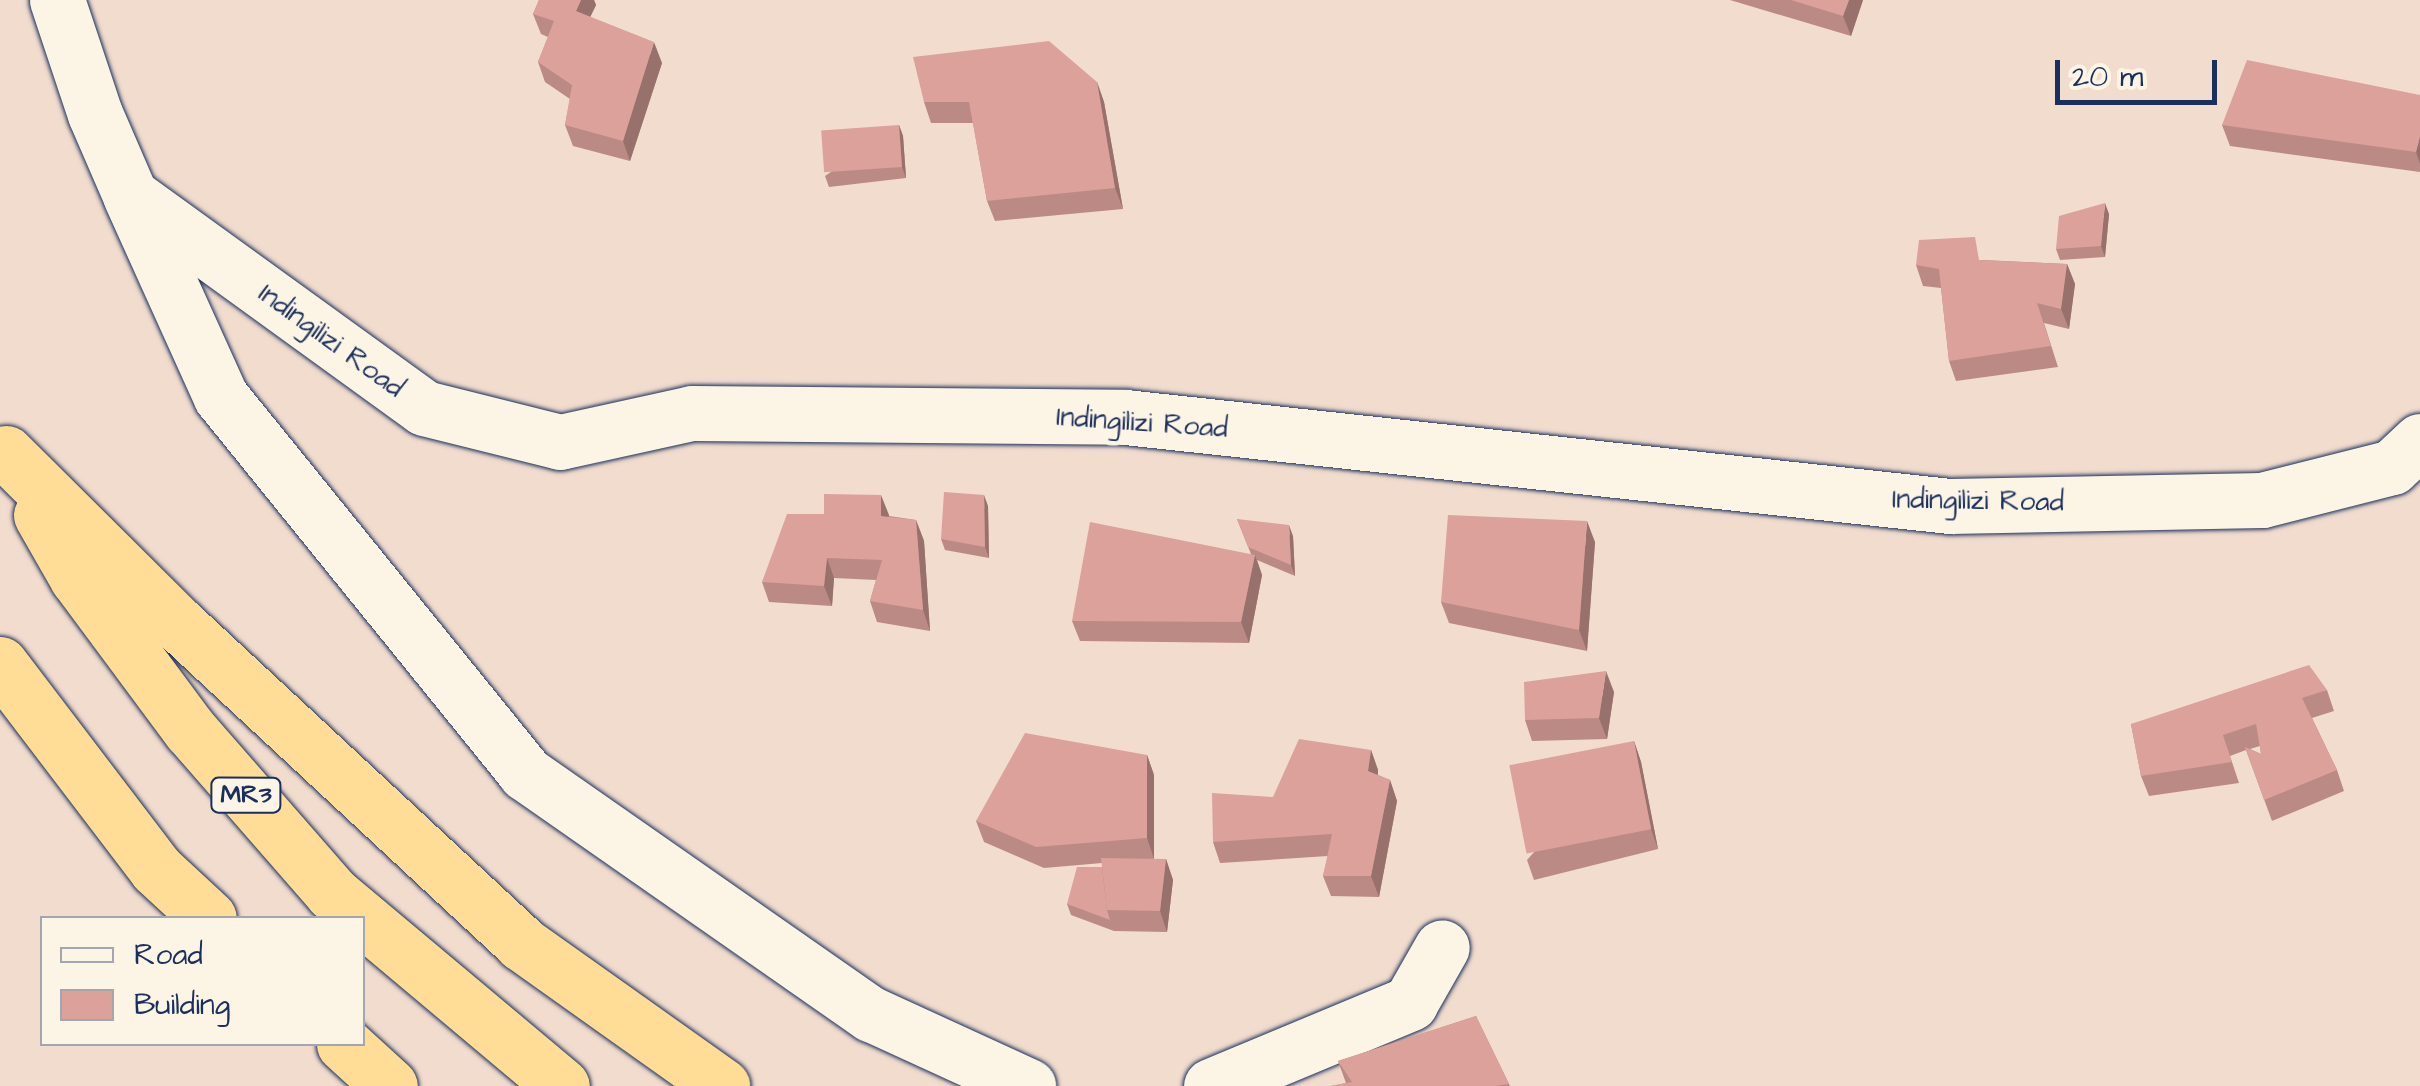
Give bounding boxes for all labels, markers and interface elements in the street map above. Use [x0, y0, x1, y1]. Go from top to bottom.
scale bar [2060, 40, 2222, 102]
text: 20 m [2072, 56, 2143, 98]
street label: Indingilizi Road [252, 277, 410, 405]
street label: Indingilizi Road [1055, 400, 1229, 446]
street label: Indingilizi Road [1892, 483, 2064, 519]
road number: MR3 [208, 775, 284, 815]
legend [40, 916, 365, 1046]
text: Road [134, 934, 203, 976]
text: Building [134, 984, 230, 1026]

